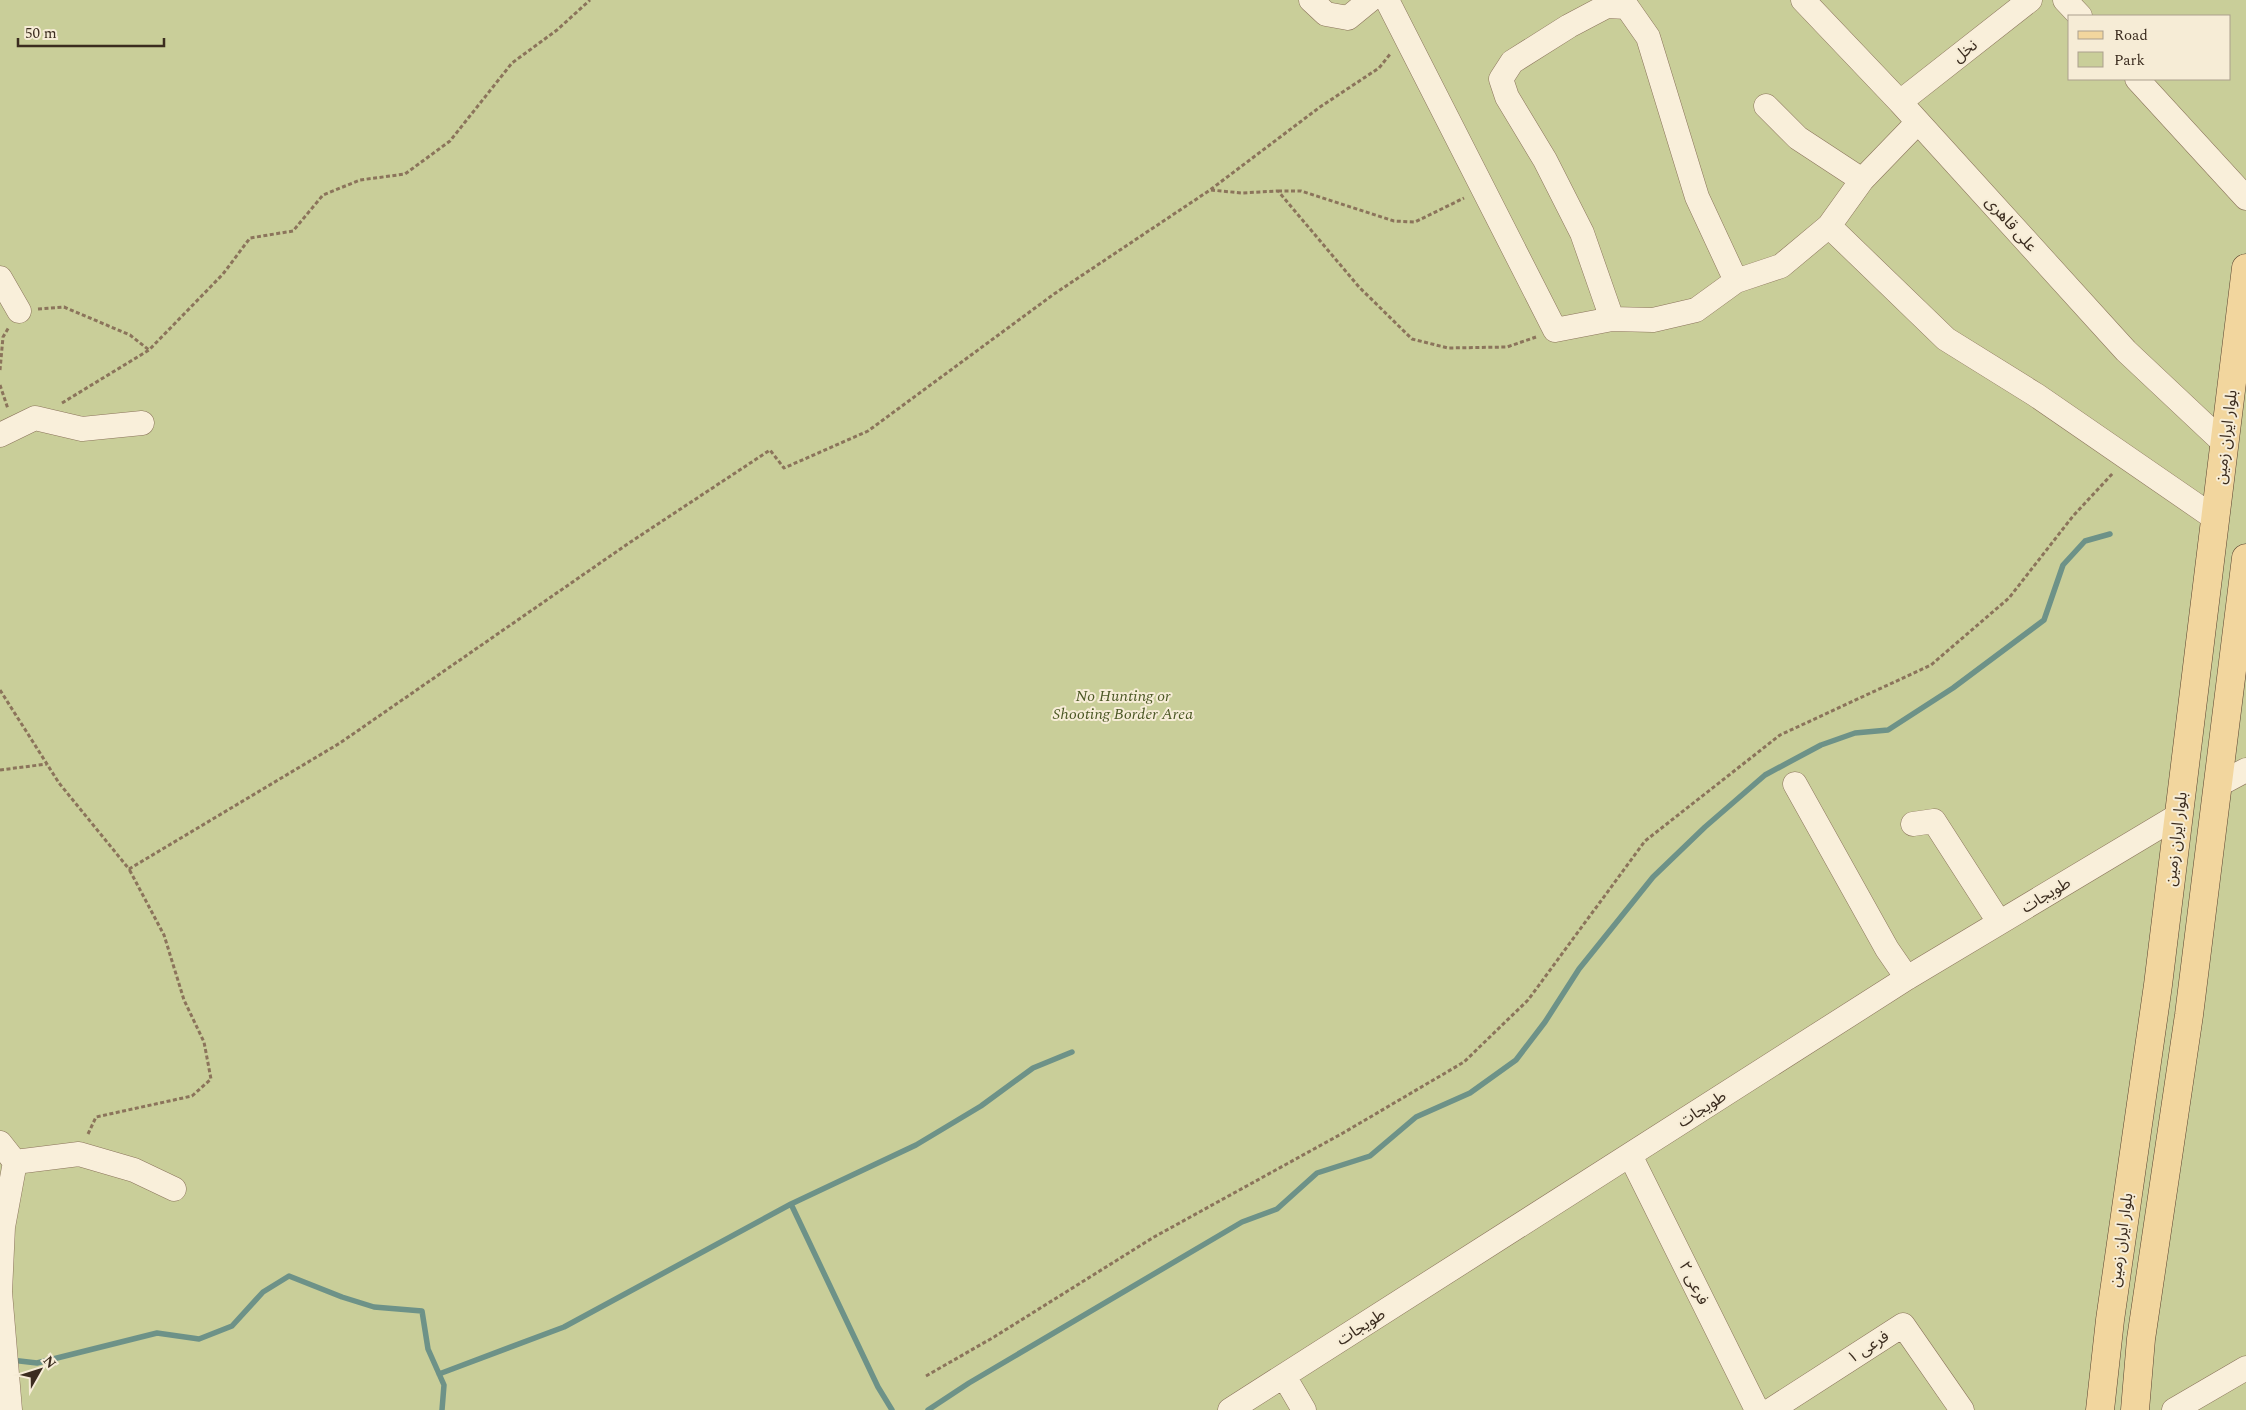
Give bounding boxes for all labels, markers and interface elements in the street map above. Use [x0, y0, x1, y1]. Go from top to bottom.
scale bar [18, 15, 164, 47]
legend [2068, 15, 2231, 80]
text: 50 m [25, 22, 57, 45]
text: Road [2114, 24, 2148, 47]
street label: نخل [1947, 33, 1983, 69]
text: Park [2114, 49, 2145, 72]
street label: علی قاهری [1979, 191, 2043, 257]
street label: بلوار ایران زمین [2208, 388, 2244, 486]
park label: No Hunting or Shooting Border Area [1053, 684, 1193, 726]
street label: بلوار ایران زمین [2158, 790, 2194, 888]
street label: طویجات [2017, 871, 2075, 919]
street label: طویجات [1673, 1084, 1731, 1134]
street label: بلوار ایران زمین [2103, 1191, 2139, 1289]
street label: فرعی ۲ [1673, 1257, 1715, 1309]
street label: طویجات [1332, 1302, 1390, 1352]
street label: فرعی ۱ [1842, 1324, 1894, 1370]
north arrow [15, 1345, 65, 1395]
text: N [38, 1351, 61, 1373]

